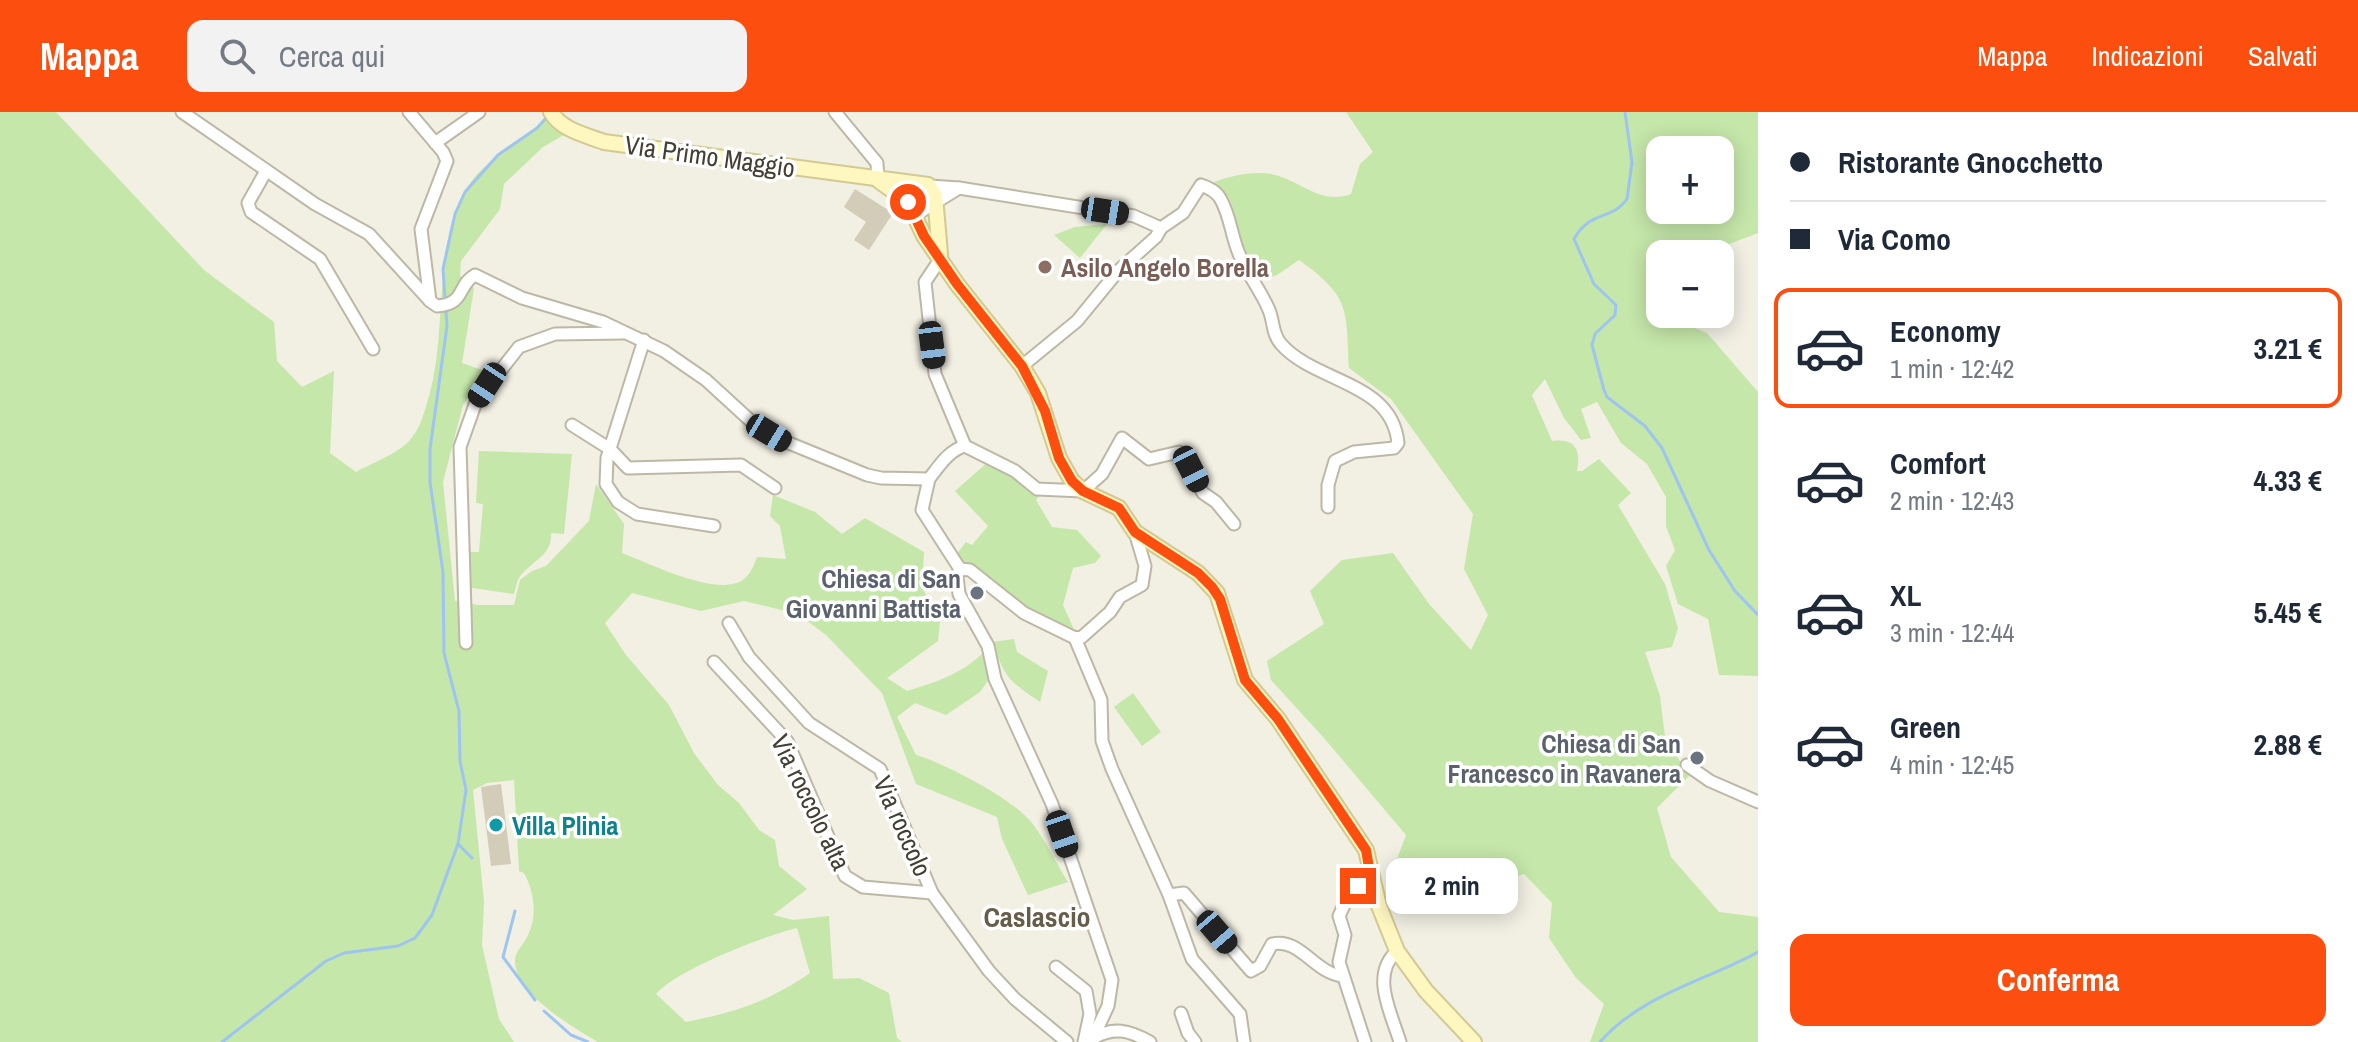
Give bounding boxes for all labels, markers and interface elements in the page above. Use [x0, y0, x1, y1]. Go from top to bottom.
search box [187, 20, 747, 92]
text: Mappa [40, 31, 139, 82]
icon: search [215, 34, 259, 78]
text: Cerca qui [279, 36, 385, 76]
text: Mappa [1977, 37, 2047, 75]
text: Indicazioni [2091, 37, 2204, 75]
text: Salvati [2248, 37, 2318, 75]
street label: Via Primo Maggio [623, 127, 797, 185]
map controls [1646, 136, 1734, 328]
button: + [1646, 136, 1734, 224]
text: Ristorante Gnocchetto [1838, 142, 2103, 182]
route start [890, 184, 926, 220]
car [1079, 195, 1131, 227]
text: Via Como [1838, 219, 1951, 259]
button: − [1646, 240, 1734, 328]
place label: Asilo Angelo Borella [1061, 250, 1269, 285]
marker: Asilo Angelo Borella [1036, 258, 1054, 276]
text: Economy [1890, 311, 2001, 351]
icon: car [1794, 312, 1866, 384]
car [917, 320, 947, 370]
text: 3.21 € [2254, 328, 2322, 368]
text: 1 min · 12:42 [1890, 351, 2014, 386]
car [464, 358, 510, 412]
car [742, 410, 796, 456]
car [1169, 442, 1213, 496]
text: Comfort [1890, 443, 1986, 483]
icon: car [1794, 444, 1866, 516]
text: 4.33 € [2254, 460, 2322, 500]
text: 2 min · 12:43 [1890, 483, 2014, 518]
place label: Chiesa di San Giovanni Battista [786, 561, 961, 626]
text: XL [1890, 575, 1921, 615]
icon: car [1794, 576, 1866, 648]
marker: Chiesa di San Giovanni Battista [968, 584, 986, 602]
text: 5.45 € [2254, 592, 2322, 632]
text: 3 min · 12:44 [1890, 615, 2014, 650]
text: Green [1890, 707, 1961, 747]
icon: car [1794, 708, 1866, 780]
text: 2.88 € [2254, 724, 2322, 764]
place label: Chiesa di San Francesco in Ravanera [1448, 726, 1681, 791]
street label: Via roccolo alta [763, 728, 859, 876]
text: 4 min · 12:45 [1890, 747, 2014, 782]
marker: Chiesa di San Francesco in Ravanera [1688, 749, 1706, 767]
street label: Via roccolo [865, 770, 941, 882]
car [1043, 807, 1081, 861]
place label: Villa Plinia [512, 808, 618, 843]
marker: Villa Plinia [487, 816, 505, 834]
callout: 2 min [1386, 858, 1518, 914]
route end [1340, 868, 1376, 904]
text: 2 min [1424, 868, 1480, 903]
district label: Caslascio [983, 898, 1091, 936]
car [1192, 906, 1242, 958]
button: Conferma [1790, 934, 2326, 1026]

